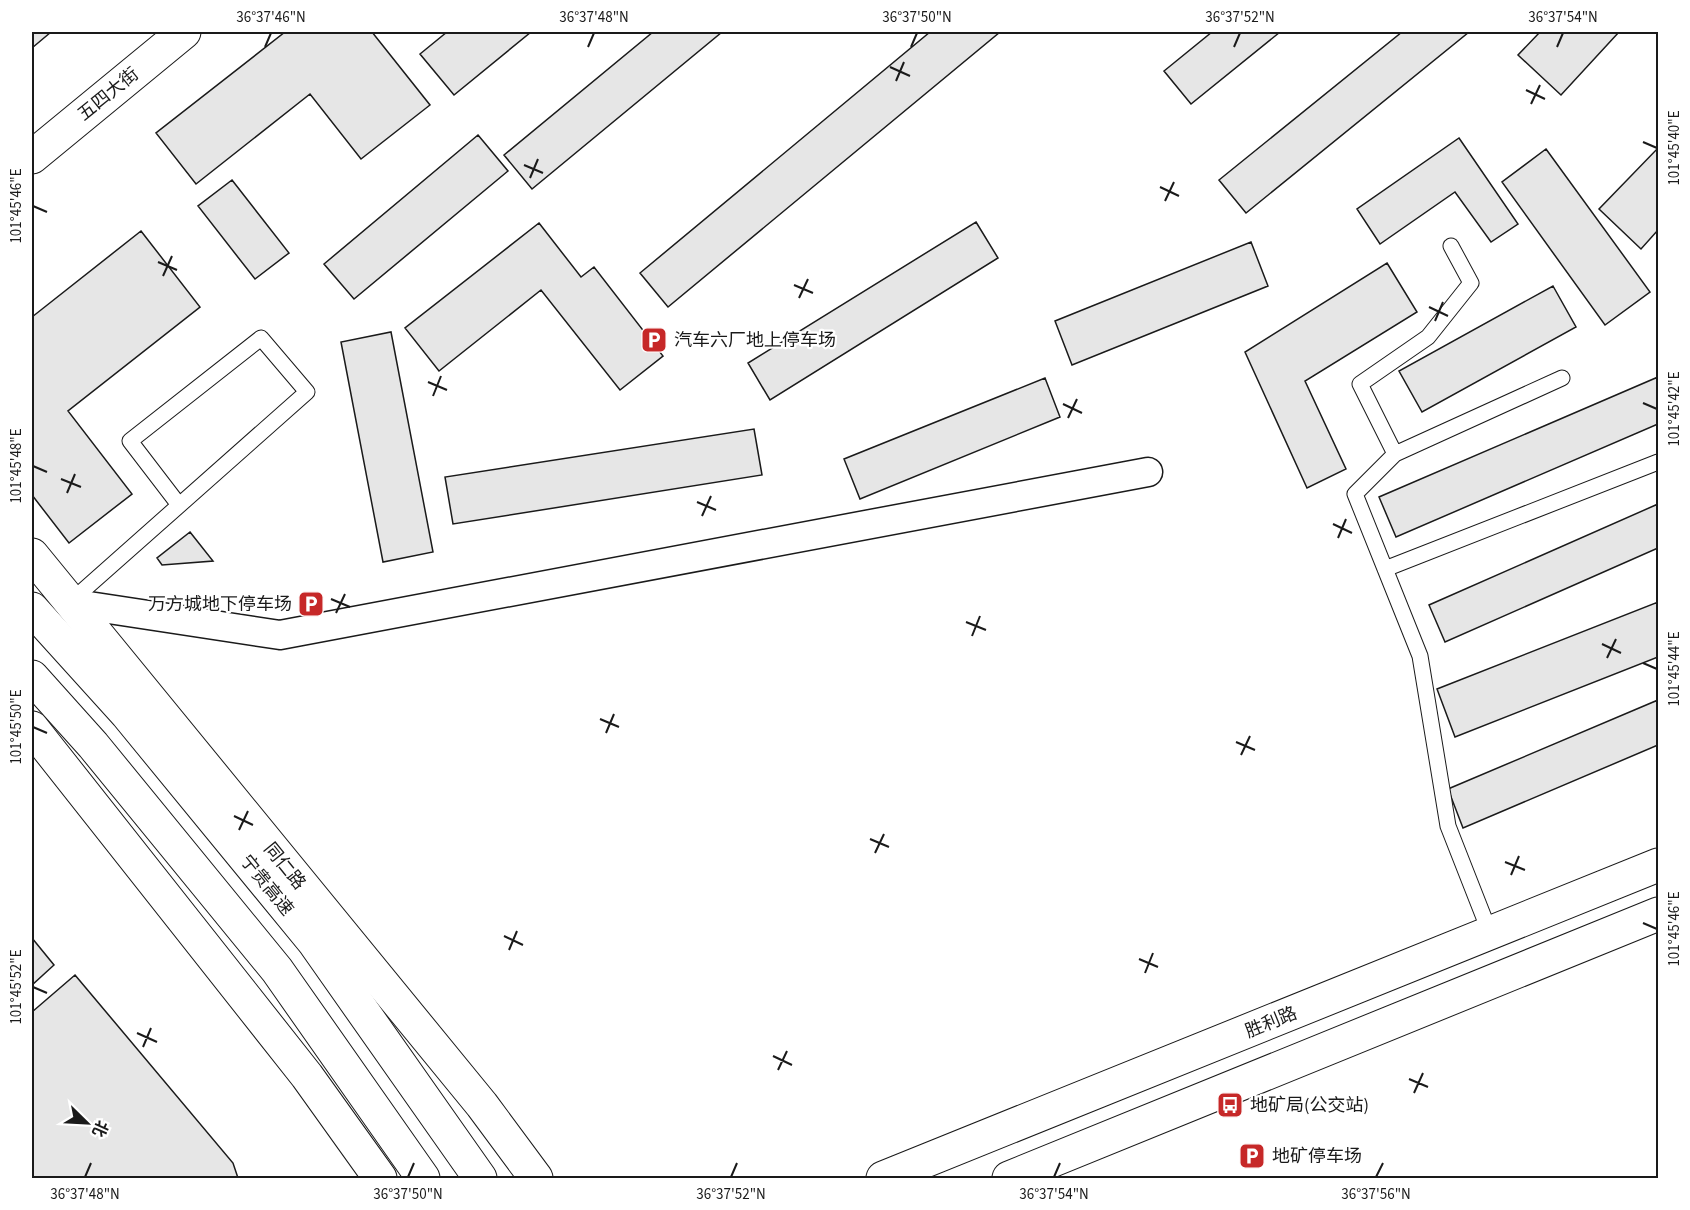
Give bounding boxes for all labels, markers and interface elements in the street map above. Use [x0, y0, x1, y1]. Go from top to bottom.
text: 36°37'46"N [236, 7, 306, 28]
text: 36°37'48"N [559, 7, 629, 28]
text: 36°37'50"N [882, 7, 952, 28]
text: 36°37'52"N [1205, 7, 1275, 28]
text: 36°37'54"N [1528, 7, 1598, 28]
street label: 五四大街 [72, 62, 144, 127]
text: 101°45'40"E [1664, 110, 1685, 186]
text: 101°45'46"E [6, 168, 27, 244]
parking icon: 汽车六厂地上停车场 [639, 325, 669, 355]
place label: 汽车六厂地上停车场 [674, 328, 836, 353]
text: 101°45'42"E [1664, 371, 1685, 447]
text: 101°45'48"E [6, 428, 27, 504]
parking icon: 万方城地下停车场 [296, 589, 326, 619]
place label: 万方城地下停车场 [148, 592, 292, 617]
text: 101°45'44"E [1664, 631, 1685, 707]
text: 101°45'50"E [6, 689, 27, 765]
street label: 同仁路 [258, 837, 311, 895]
street label: 宁贵高速 [234, 849, 299, 921]
text: 101°45'46"E [1664, 891, 1685, 967]
text: 101°45'52"E [6, 949, 27, 1025]
street label: 胜利路 [1241, 1001, 1301, 1044]
bus stop icon: 地矿局(公交站) [1215, 1090, 1245, 1120]
north arrow [57, 1093, 117, 1153]
place label: 地矿局(公交站) [1250, 1093, 1369, 1118]
text: 北 [86, 1117, 113, 1140]
parking icon: 地矿停车场 [1237, 1141, 1267, 1171]
place label: 地矿停车场 [1272, 1144, 1362, 1169]
text: 36°37'48"N [50, 1184, 120, 1205]
text: 36°37'50"N [373, 1184, 443, 1205]
text: 36°37'52"N [696, 1184, 766, 1205]
text: 36°37'54"N [1019, 1184, 1089, 1205]
text: 36°37'56"N [1341, 1184, 1411, 1205]

